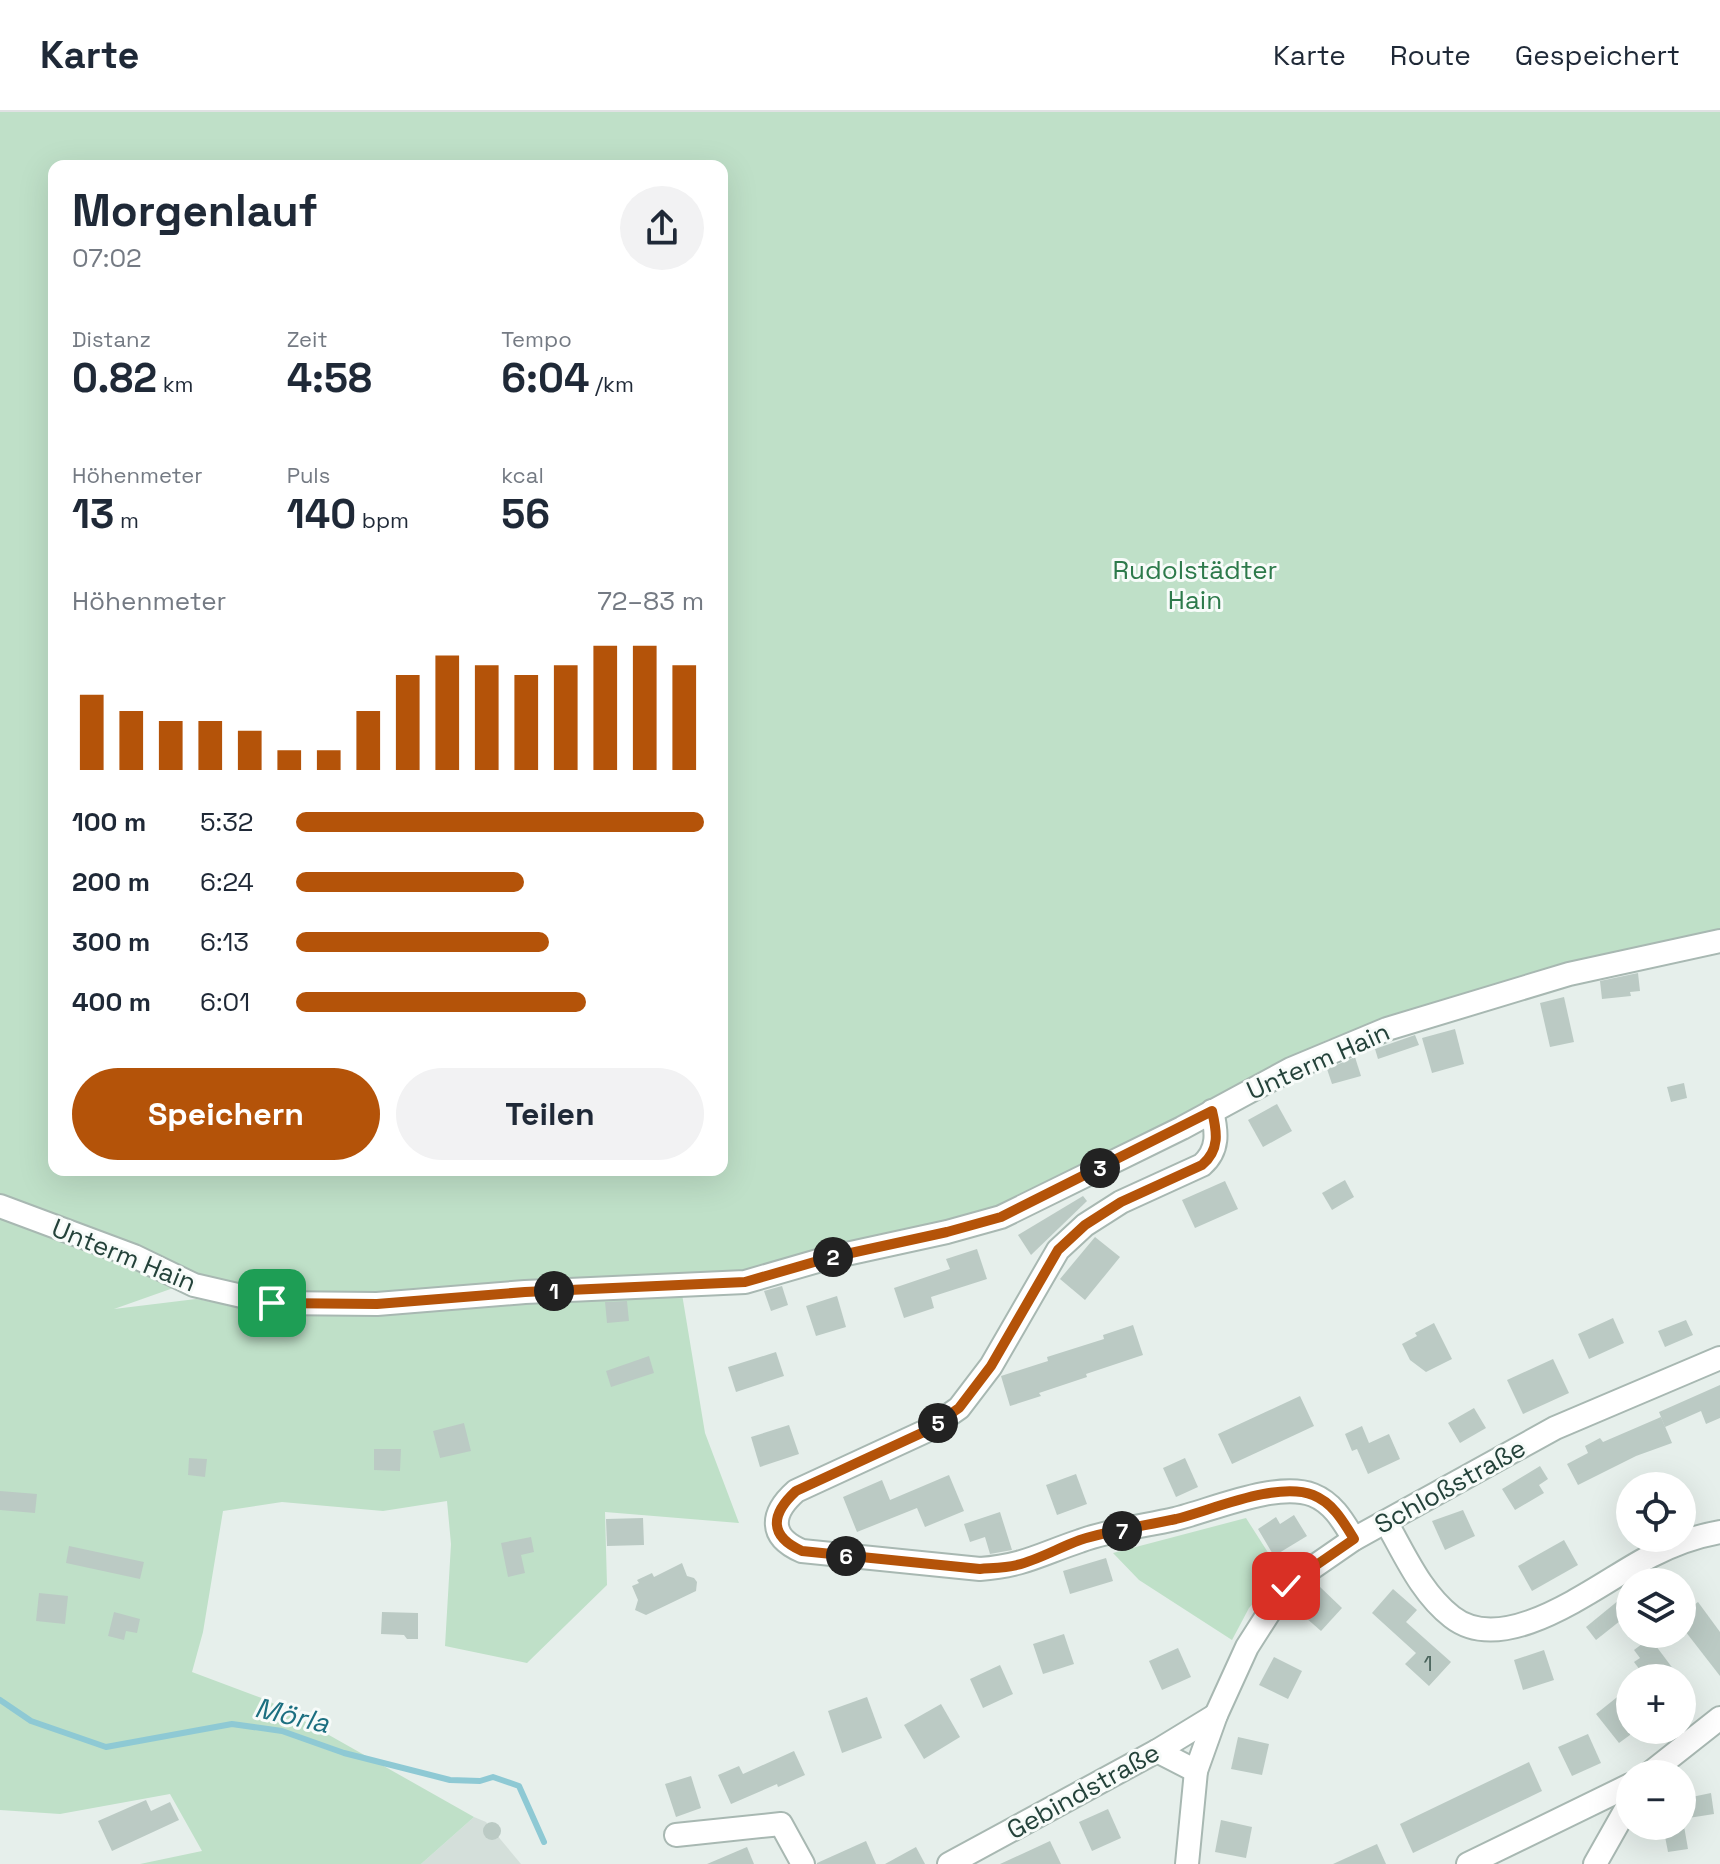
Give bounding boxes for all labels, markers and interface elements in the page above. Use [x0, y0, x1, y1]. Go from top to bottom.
text: Karte [40, 31, 139, 79]
text: Karte [1273, 37, 1346, 73]
text: Route [1390, 37, 1471, 73]
text: Gespeichert [1515, 37, 1680, 73]
text: Morgenlauf [72, 183, 318, 239]
button: share [620, 186, 704, 270]
text: 07:02 [72, 241, 142, 275]
text: Distanz [72, 325, 151, 353]
text: Zeit [287, 325, 328, 353]
text: Tempo [501, 325, 572, 353]
text: 0.82 [72, 353, 157, 404]
text: 4:58 [287, 353, 372, 404]
text: 6:04 [501, 353, 589, 404]
text: km [157, 370, 194, 398]
text: /km [589, 370, 634, 398]
text: Höhenmeter [72, 461, 203, 489]
text: Puls [287, 461, 330, 489]
text: kcal [501, 461, 544, 489]
text: 13 [72, 489, 114, 540]
text: 140 [287, 489, 356, 540]
text: 56 [501, 489, 550, 540]
text: m [114, 506, 139, 534]
text: bpm [356, 506, 409, 534]
park label: Rudolstädter Hain [1113, 553, 1277, 617]
text: Höhenmeter [72, 584, 226, 618]
text: 72–83 m [597, 584, 704, 618]
text: 100 m [72, 805, 146, 839]
text: 5:32 [200, 805, 254, 839]
text: 200 m [72, 865, 150, 899]
text: 6:24 [200, 865, 254, 899]
text: 300 m [72, 925, 150, 959]
text: 6:13 [200, 925, 249, 959]
text: 400 m [72, 985, 151, 1019]
text: 6:01 [200, 985, 250, 1019]
street label: Unterm Hain [1241, 1014, 1395, 1108]
button: Speichern [72, 1068, 380, 1160]
button: Teilen [396, 1068, 704, 1160]
pin: 3 [1080, 1148, 1120, 1188]
text: 3 [1093, 1154, 1107, 1182]
street label: Unterm Hain [47, 1211, 201, 1299]
pin: 2 [813, 1237, 853, 1277]
text: 2 [826, 1243, 840, 1271]
pin [238, 1269, 306, 1337]
pin: 1 [534, 1271, 574, 1311]
text: 1 [549, 1277, 559, 1305]
icon: arrive [250, 1281, 294, 1325]
pin: 5 [918, 1403, 958, 1443]
text: 5 [931, 1409, 945, 1437]
street label: Schloßstraße [1368, 1431, 1532, 1541]
map controls [1616, 1472, 1696, 1840]
button: locate [1616, 1472, 1696, 1552]
pin: 7 [1102, 1511, 1142, 1551]
text: 7 [1116, 1517, 1128, 1545]
pin: 6 [826, 1536, 866, 1576]
text: 6 [839, 1542, 853, 1570]
pin [1252, 1552, 1320, 1620]
icon: check [1264, 1564, 1308, 1608]
button: layers [1616, 1568, 1696, 1648]
house number: 1 [1423, 1649, 1433, 1677]
button: + [1616, 1664, 1696, 1744]
water label: Mörla [251, 1689, 333, 1741]
street label: Gebindstraße [1001, 1735, 1165, 1847]
button: − [1616, 1760, 1696, 1840]

